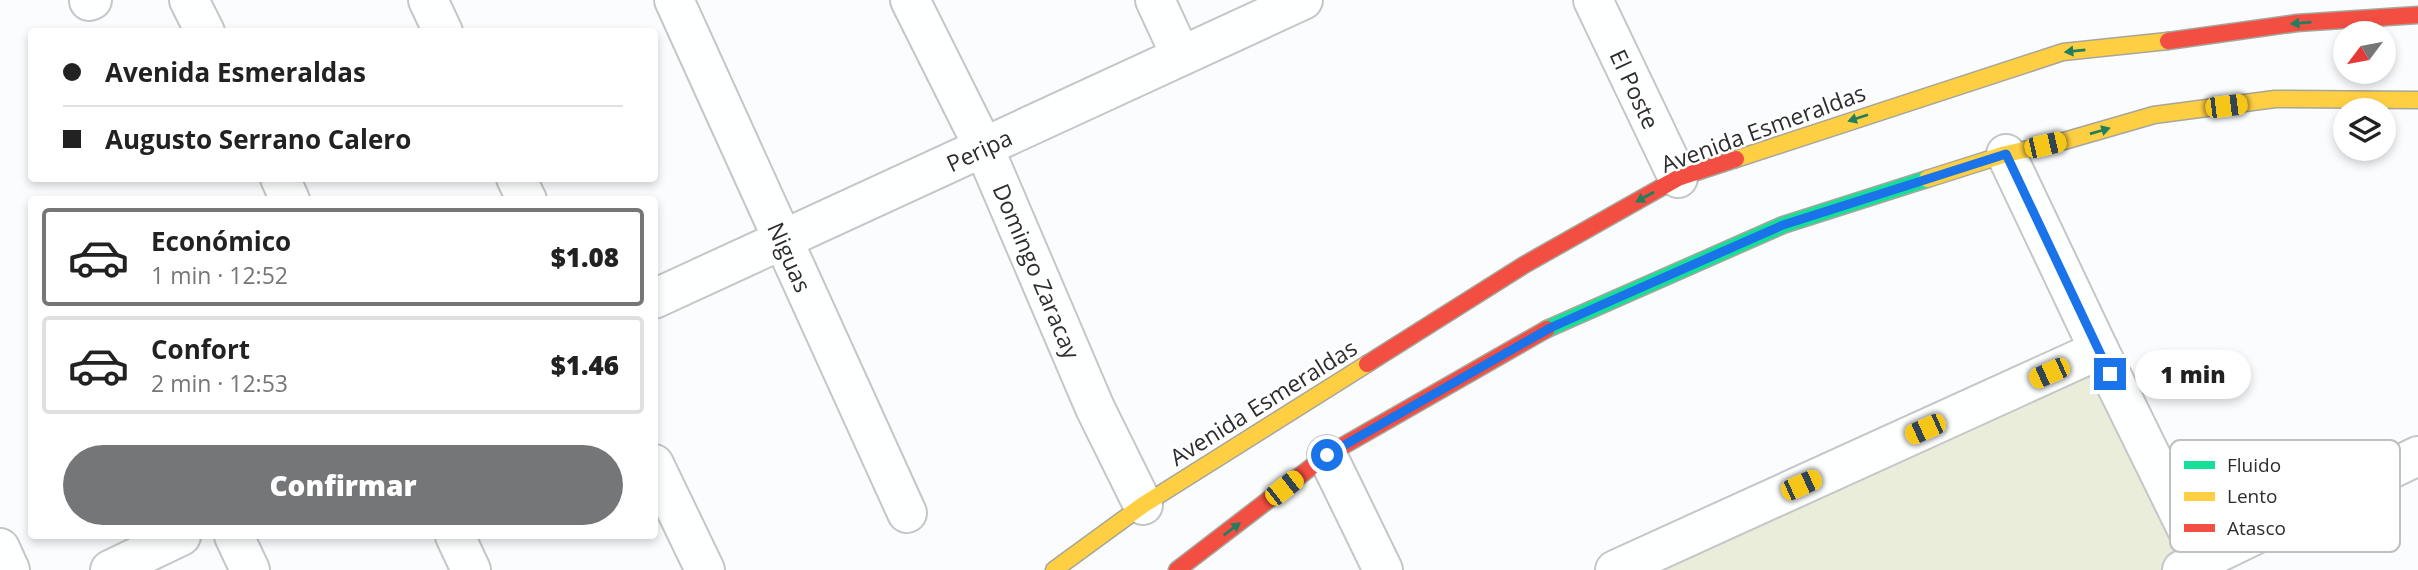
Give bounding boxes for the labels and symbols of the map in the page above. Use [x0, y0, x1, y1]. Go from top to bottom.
one-way arrow [2290, 18, 2312, 29]
north arrow [2333, 21, 2396, 84]
street label: El Poste [1603, 44, 1667, 134]
one-way arrow [2064, 45, 2086, 56]
street label: Avenida Esmeraldas [1656, 76, 1870, 180]
car [2204, 93, 2249, 119]
one-way arrow [1847, 113, 1868, 123]
street label: Peripa [941, 121, 1017, 179]
one-way arrow [2090, 125, 2111, 135]
car [2023, 130, 2068, 160]
street label: Domingo Zaracay [986, 178, 1089, 364]
one-way arrow [1636, 191, 1655, 203]
street label: Niguas [760, 217, 820, 297]
street label: Avenida Esmeraldas [1163, 331, 1363, 473]
callout: 1 min [2134, 350, 2250, 398]
car [2026, 355, 2073, 391]
route end [2094, 358, 2126, 390]
car [1902, 411, 1949, 447]
route start [1311, 439, 1343, 471]
legend [2170, 440, 2400, 552]
text: Fluido [2227, 452, 2281, 478]
car [1261, 467, 1308, 509]
car [1778, 467, 1825, 503]
text: Lento [2227, 483, 2277, 509]
text: Atasco [2227, 515, 2286, 541]
one-way arrow [1222, 521, 1240, 536]

